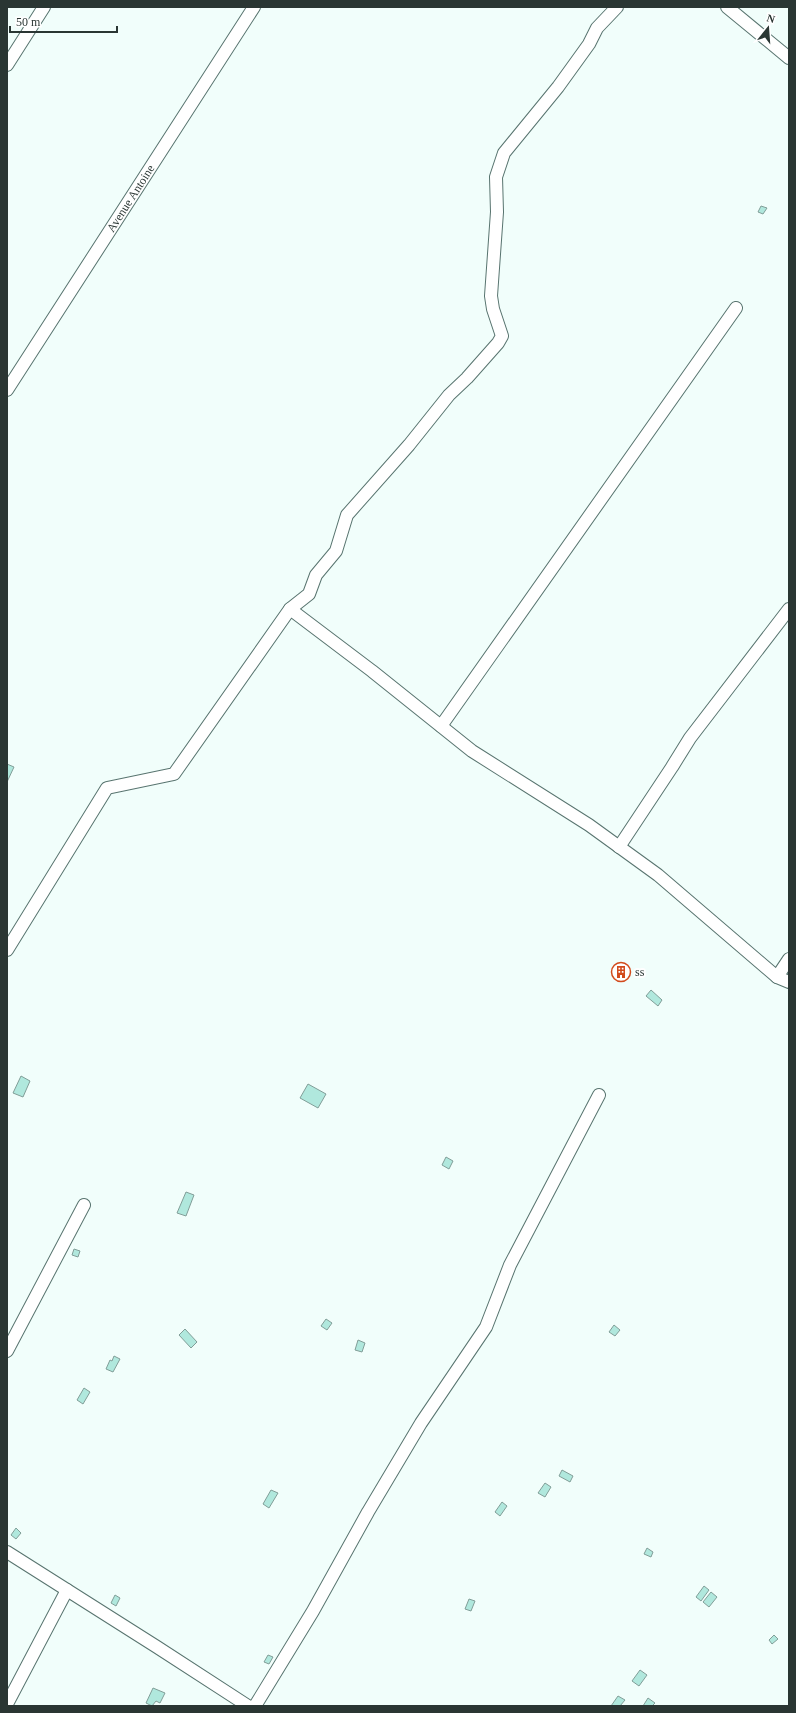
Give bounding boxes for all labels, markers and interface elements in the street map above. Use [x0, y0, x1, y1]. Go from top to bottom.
scale bar [10, 8, 117, 34]
north arrow [748, 8, 788, 48]
text: N [765, 12, 777, 25]
text: 50 m [16, 15, 41, 29]
street label: Avenue Antoine [104, 162, 157, 235]
building icon: ss [610, 961, 632, 983]
place label: ss [635, 965, 645, 979]

